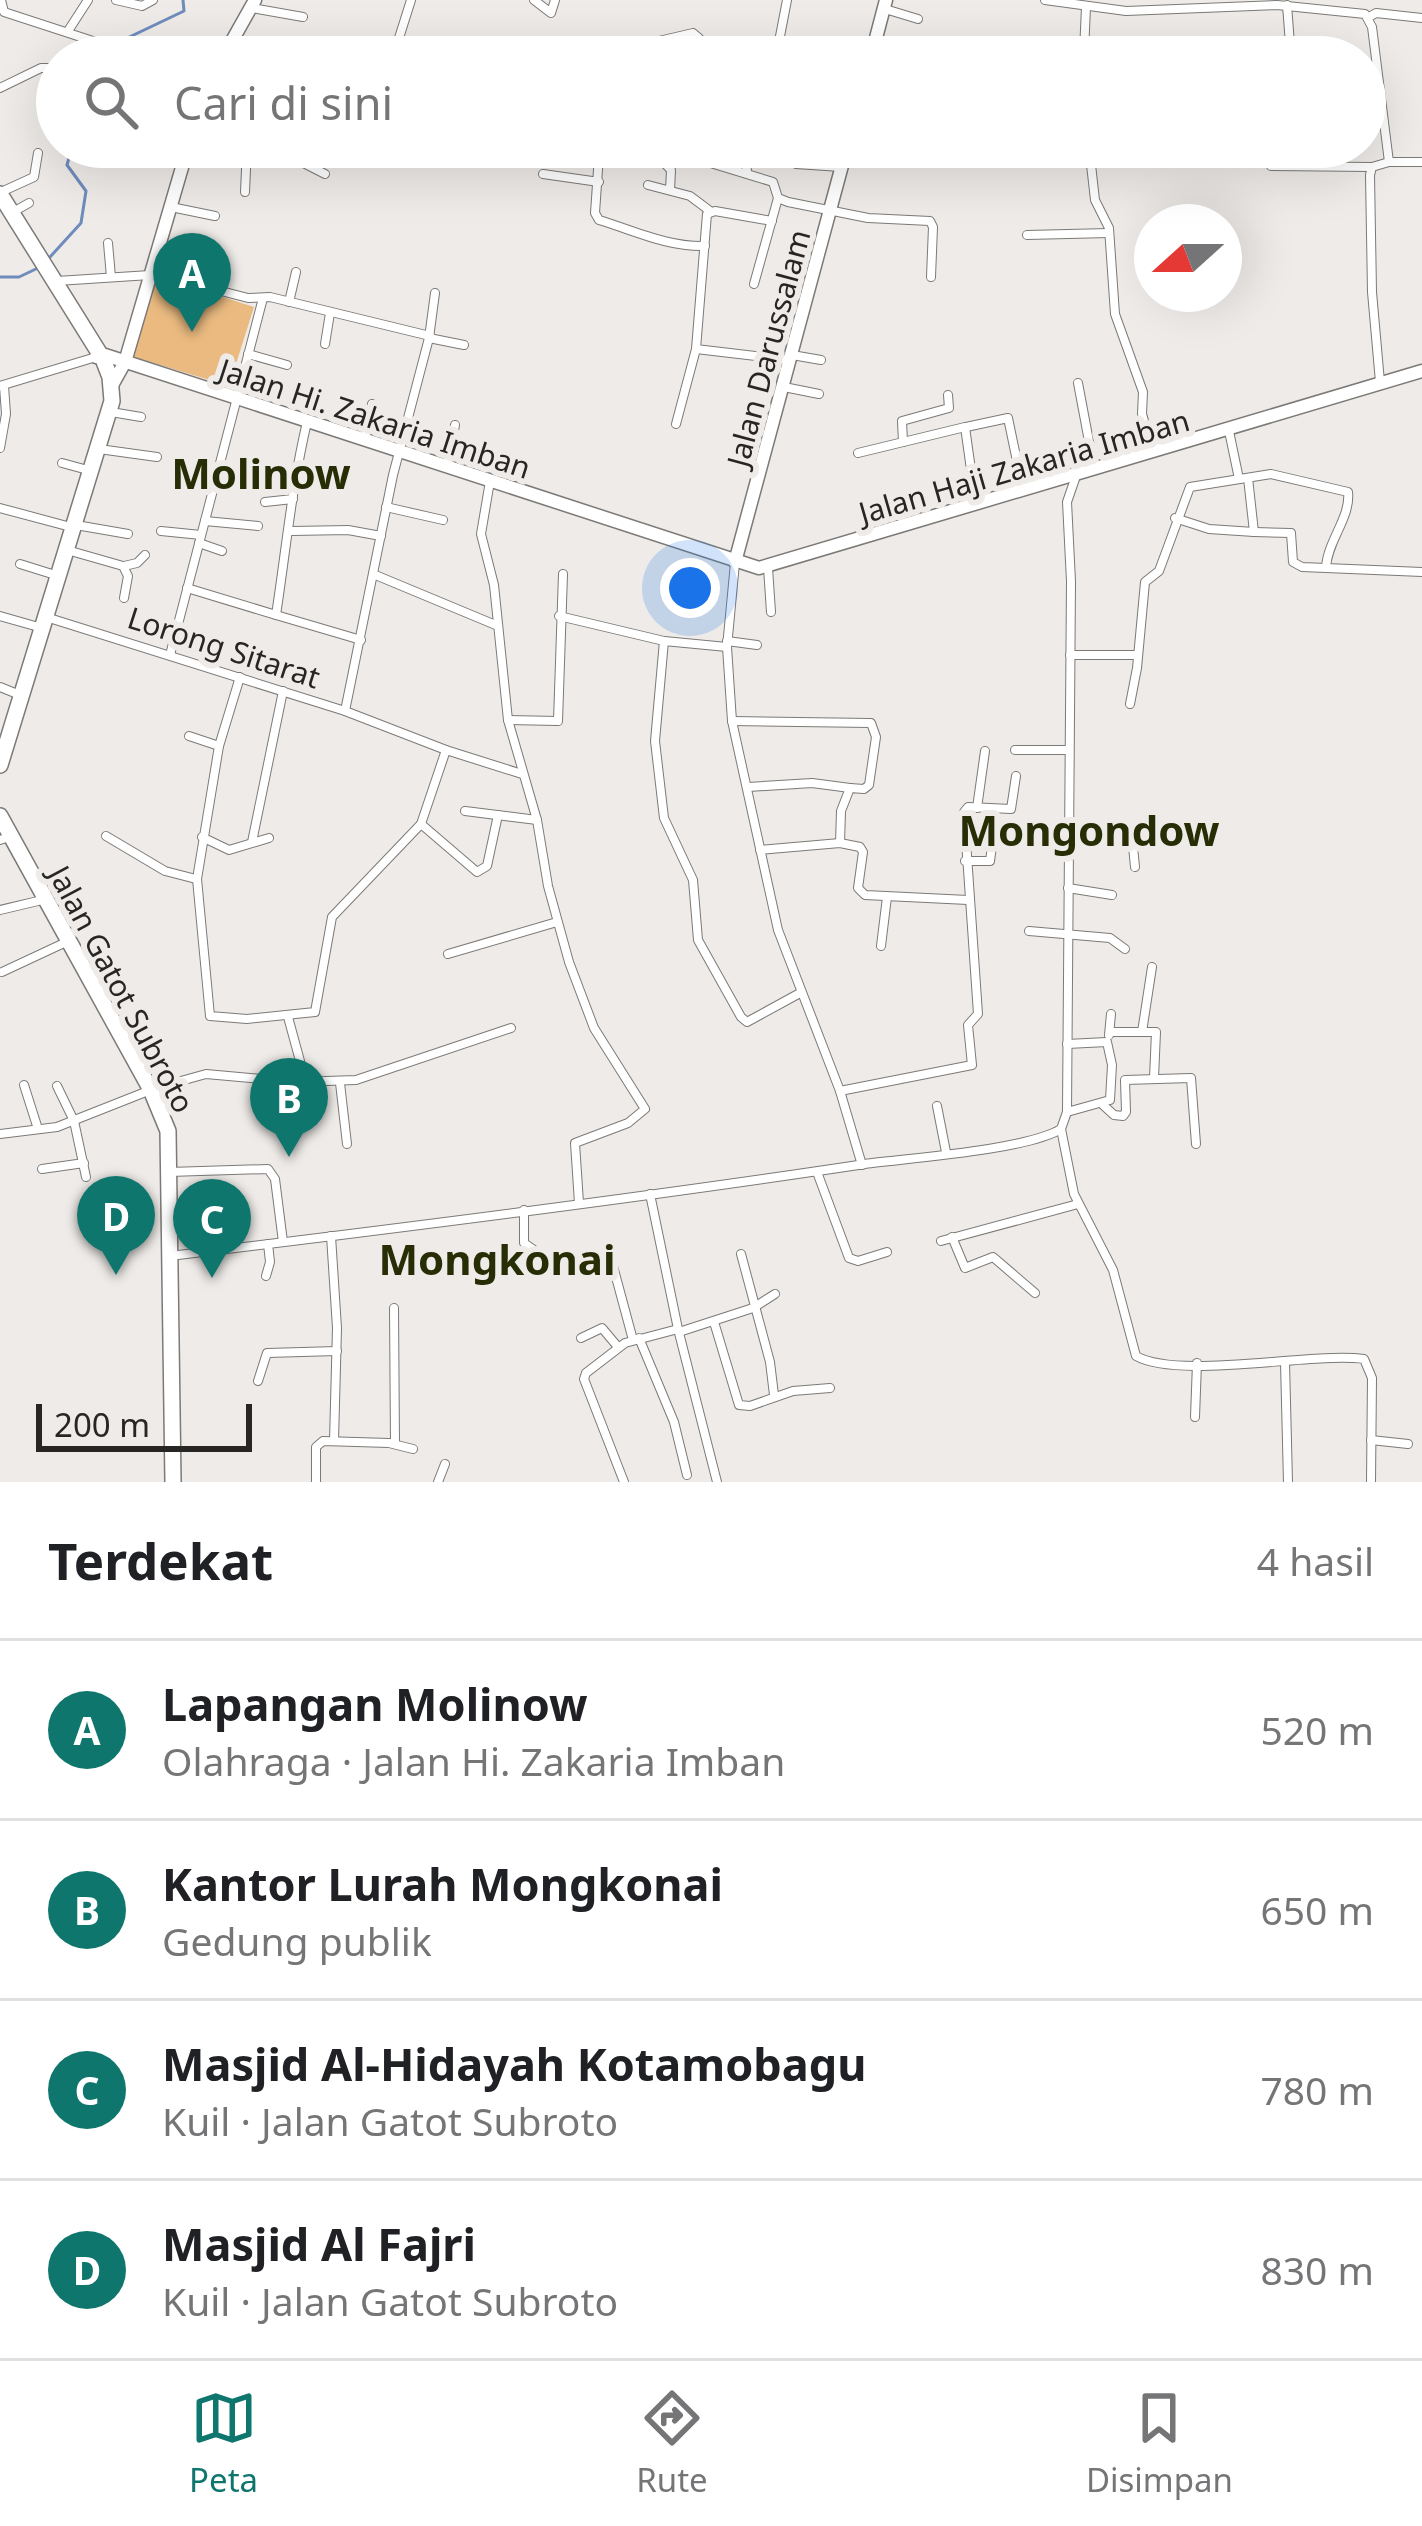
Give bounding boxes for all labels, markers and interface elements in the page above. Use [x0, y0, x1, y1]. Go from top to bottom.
search box [36, 36, 1386, 168]
icon: search [78, 69, 144, 135]
text: Cari di sini [174, 72, 393, 133]
north arrow [1134, 204, 1242, 312]
street label: Jalan Darussalam [716, 225, 819, 474]
pin: A [153, 233, 231, 332]
street label: Jalan Hi. Zakaria Imban [211, 347, 536, 488]
street label: Jalan Haji Zakaria Imban [851, 399, 1194, 534]
district label: Molinow [171, 444, 351, 501]
your location [660, 558, 720, 618]
street label: Lorong Sitarat [123, 597, 326, 697]
district label: Mongondow [958, 801, 1220, 858]
street label: Jalan Gatot Subroto [38, 856, 205, 1120]
pin: B [250, 1058, 328, 1157]
pin: D [77, 1176, 155, 1275]
pin: C [173, 1179, 251, 1278]
district label: Mongkonai [378, 1230, 616, 1287]
scale bar [36, 1398, 252, 1451]
text: 200 m [54, 1402, 150, 1447]
text: Terdekat [48, 1525, 273, 1595]
text: 4 hasil [1257, 1534, 1374, 1587]
text: Lapangan Molinow [162, 1673, 588, 1734]
text: A [74, 1703, 101, 1756]
text: 520 m [1260, 1703, 1374, 1756]
text: Olahraga · Jalan Hi. Zakaria Imban [162, 1734, 785, 1787]
text: Kantor Lurah Mongkonai [162, 1853, 723, 1914]
text: B [74, 1883, 100, 1936]
text: 650 m [1260, 1883, 1374, 1936]
text: Gedung publik [162, 1914, 432, 1967]
text: Masjid Al-Hidayah Kotamobagu [162, 2033, 866, 2094]
text: C [74, 2063, 100, 2116]
text: 780 m [1260, 2063, 1374, 2116]
text: Kuil · Jalan Gatot Subroto [162, 2094, 618, 2147]
text: Masjid Al Fajri [162, 2213, 476, 2274]
text: D [73, 2243, 101, 2296]
text: 830 m [1260, 2243, 1374, 2296]
text: Kuil · Jalan Gatot Subroto [162, 2274, 618, 2327]
tab: Peta [189, 2385, 258, 2502]
tab: Rute [636, 2385, 708, 2502]
tab: Disimpan [1086, 2385, 1233, 2502]

